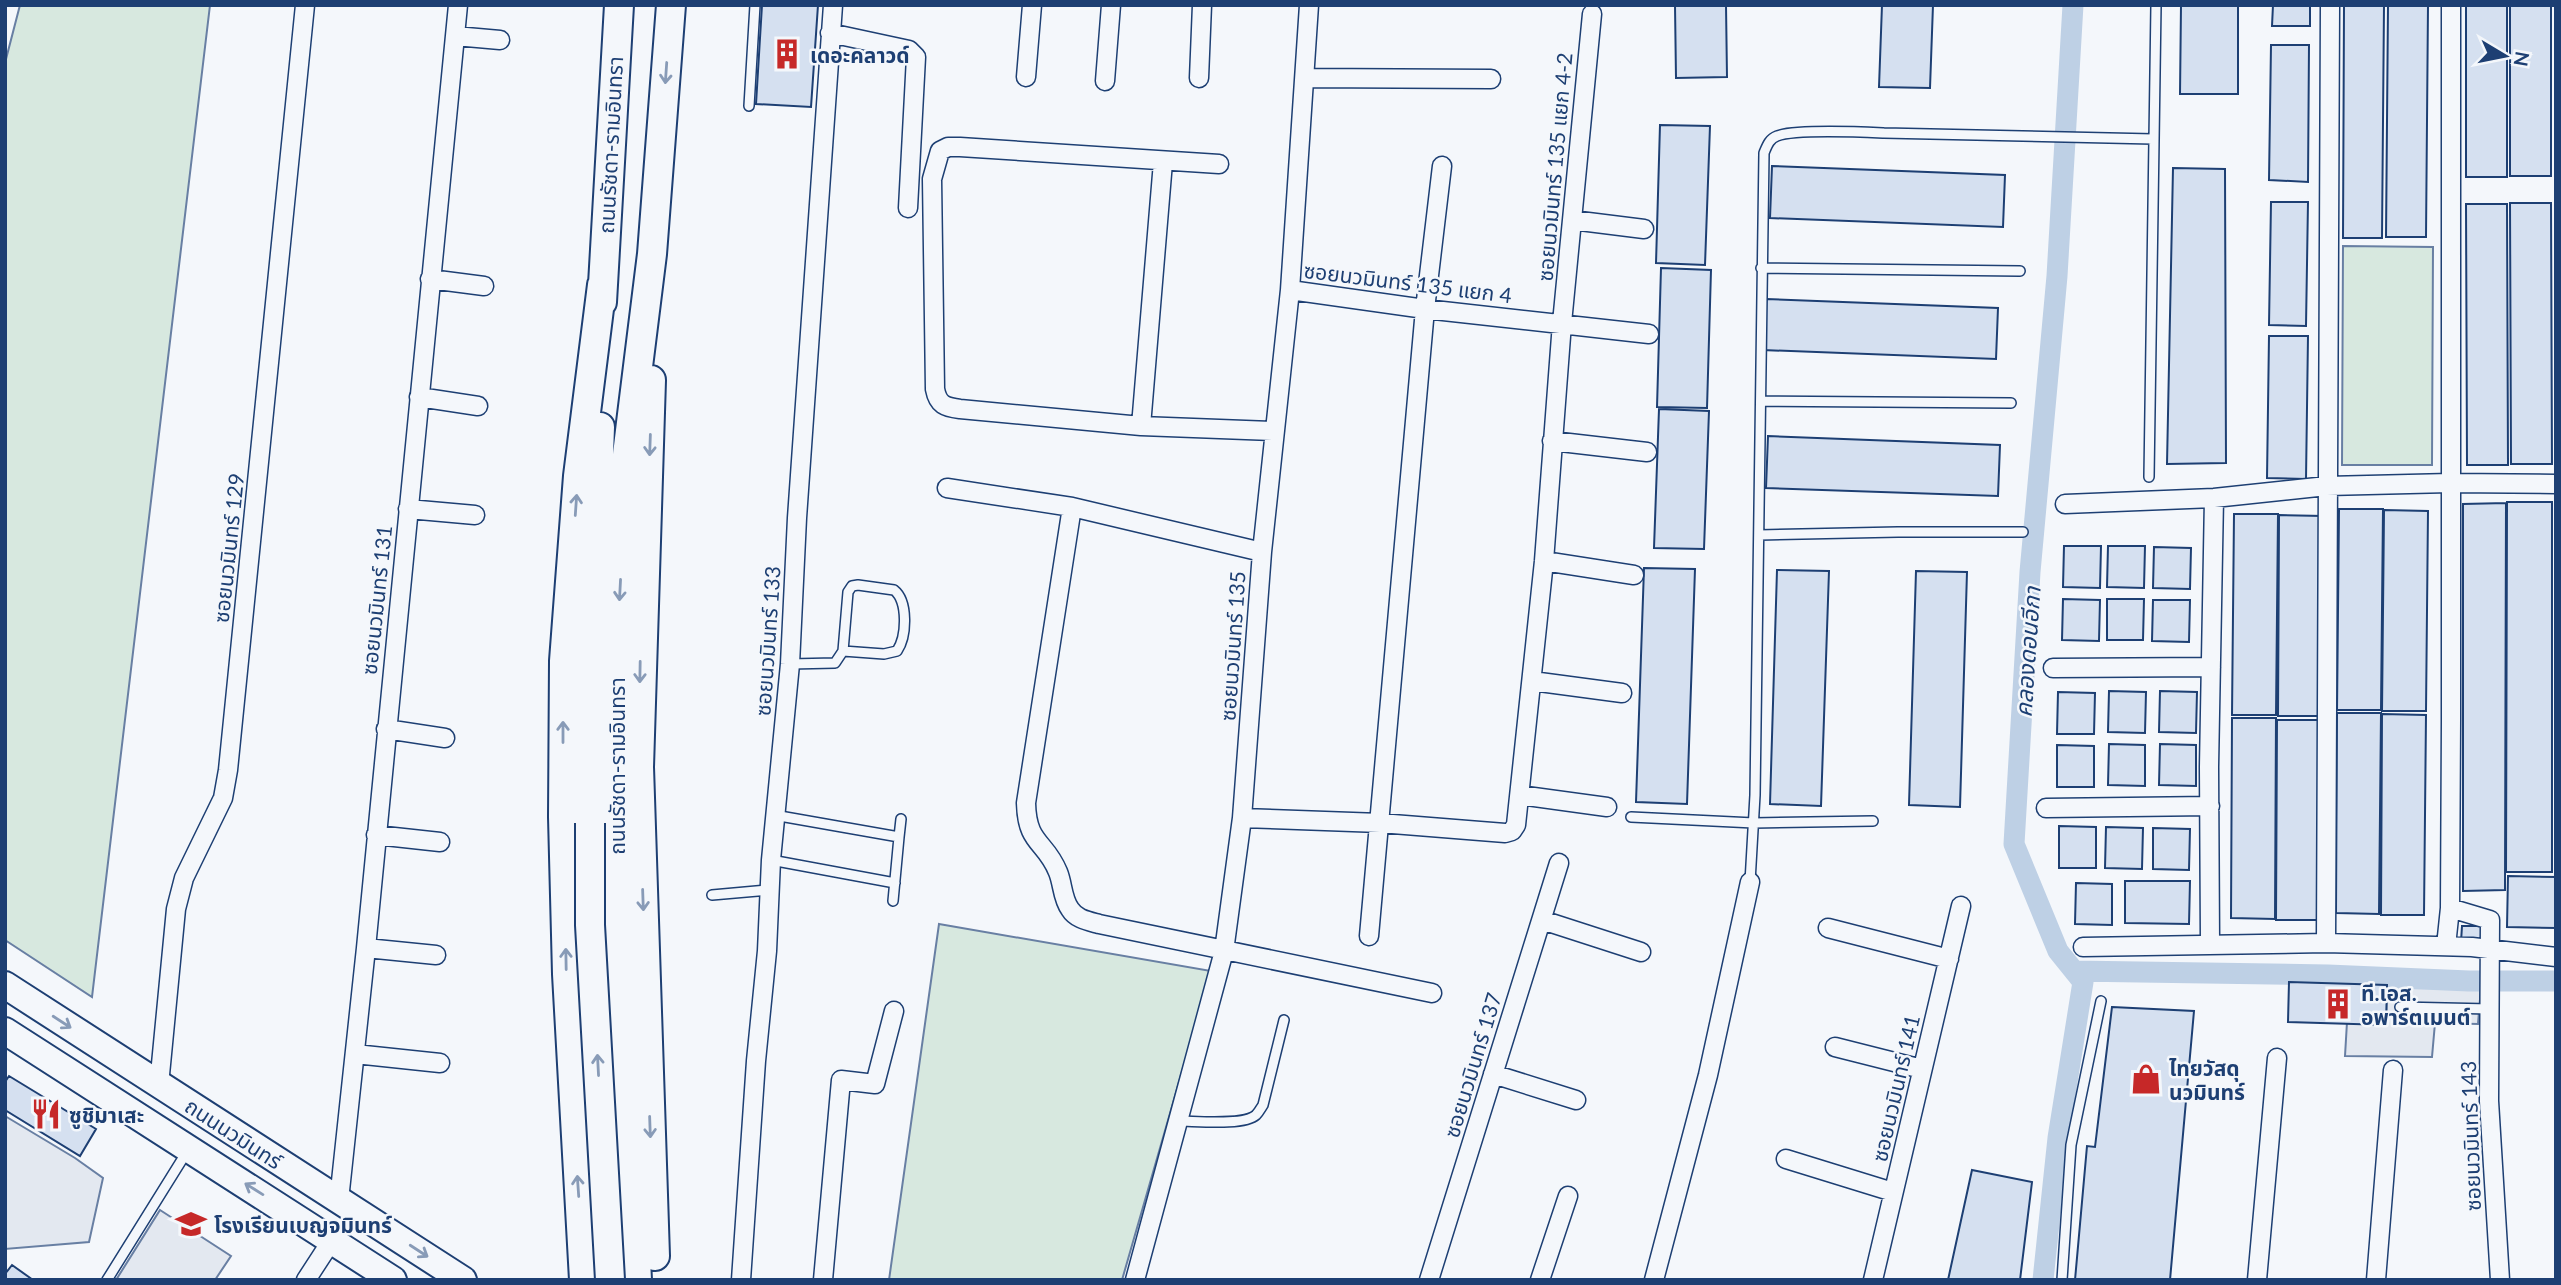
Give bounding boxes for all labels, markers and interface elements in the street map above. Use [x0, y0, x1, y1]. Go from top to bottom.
north arrow [2470, 21, 2540, 91]
building icon: เดอะคลาวด์ [770, 37, 804, 71]
place label: เดอะคลาวด์ [810, 42, 910, 67]
text: N [2510, 50, 2535, 68]
street label: ซอยนวมินทร์ 135 แยก 4-2 [1532, 52, 1576, 282]
street label: ถนนรัชดา-รามอินทรา [593, 56, 627, 234]
one-way arrow [659, 62, 672, 84]
street label: ซอยนวมินทร์ 135 แยก 4 [1303, 257, 1513, 307]
one-way arrow [643, 433, 657, 456]
street label: ซอยนวมินทร์ 129 [208, 472, 248, 624]
one-way arrow [570, 494, 583, 517]
street label: ซอยนวมินทร์ 131 [356, 524, 396, 676]
street label: ซอยนวมินทร์ 133 [749, 565, 785, 717]
street label: ซอยนวมินทร์ 135 [1214, 570, 1250, 722]
one-way arrow [613, 579, 626, 602]
water label: คลองดอนอีกา [2008, 584, 2046, 718]
one-way arrow [634, 661, 647, 684]
street label: ถนนรัชดา-รามอินทรา [604, 677, 629, 855]
one-way arrow [557, 721, 570, 744]
one-way arrow [637, 888, 650, 911]
one-way arrow [560, 948, 573, 971]
place label: ที.เอส. อพาร์ตเมนต์ [2361, 980, 2471, 1029]
building icon: ที.เอส. อพาร์ตเมนต์ [2321, 987, 2355, 1021]
street label: ซอยนวมินทร์ 137 [1438, 990, 1506, 1140]
street label: ซอยนวมินทร์ 141 [1866, 1012, 1924, 1164]
one-way arrow [52, 1016, 72, 1030]
one-way arrow [591, 1054, 604, 1077]
place label: ไทยวัสดุ นวมินทร์ [2169, 1055, 2245, 1104]
street label: ซอยนวมินทร์ 143 [2455, 1061, 2485, 1211]
shop icon: ไทยวัสดุ นวมินทร์ [2129, 1062, 2163, 1096]
street label: ถนนนวมินทร์ [181, 1092, 288, 1174]
restaurant icon: ซูชิมาเสะ [29, 1097, 63, 1131]
place label: ซูชิมาเสะ [69, 1102, 144, 1129]
one-way arrow [644, 1115, 657, 1138]
one-way arrow [572, 1175, 585, 1198]
one-way arrow [244, 1182, 264, 1196]
school or university icon: โรงเรียนเบญจมินทร์ [174, 1207, 208, 1241]
place label: โรงเรียนเบญจมินทร์ [214, 1212, 392, 1237]
one-way arrow [408, 1245, 428, 1259]

